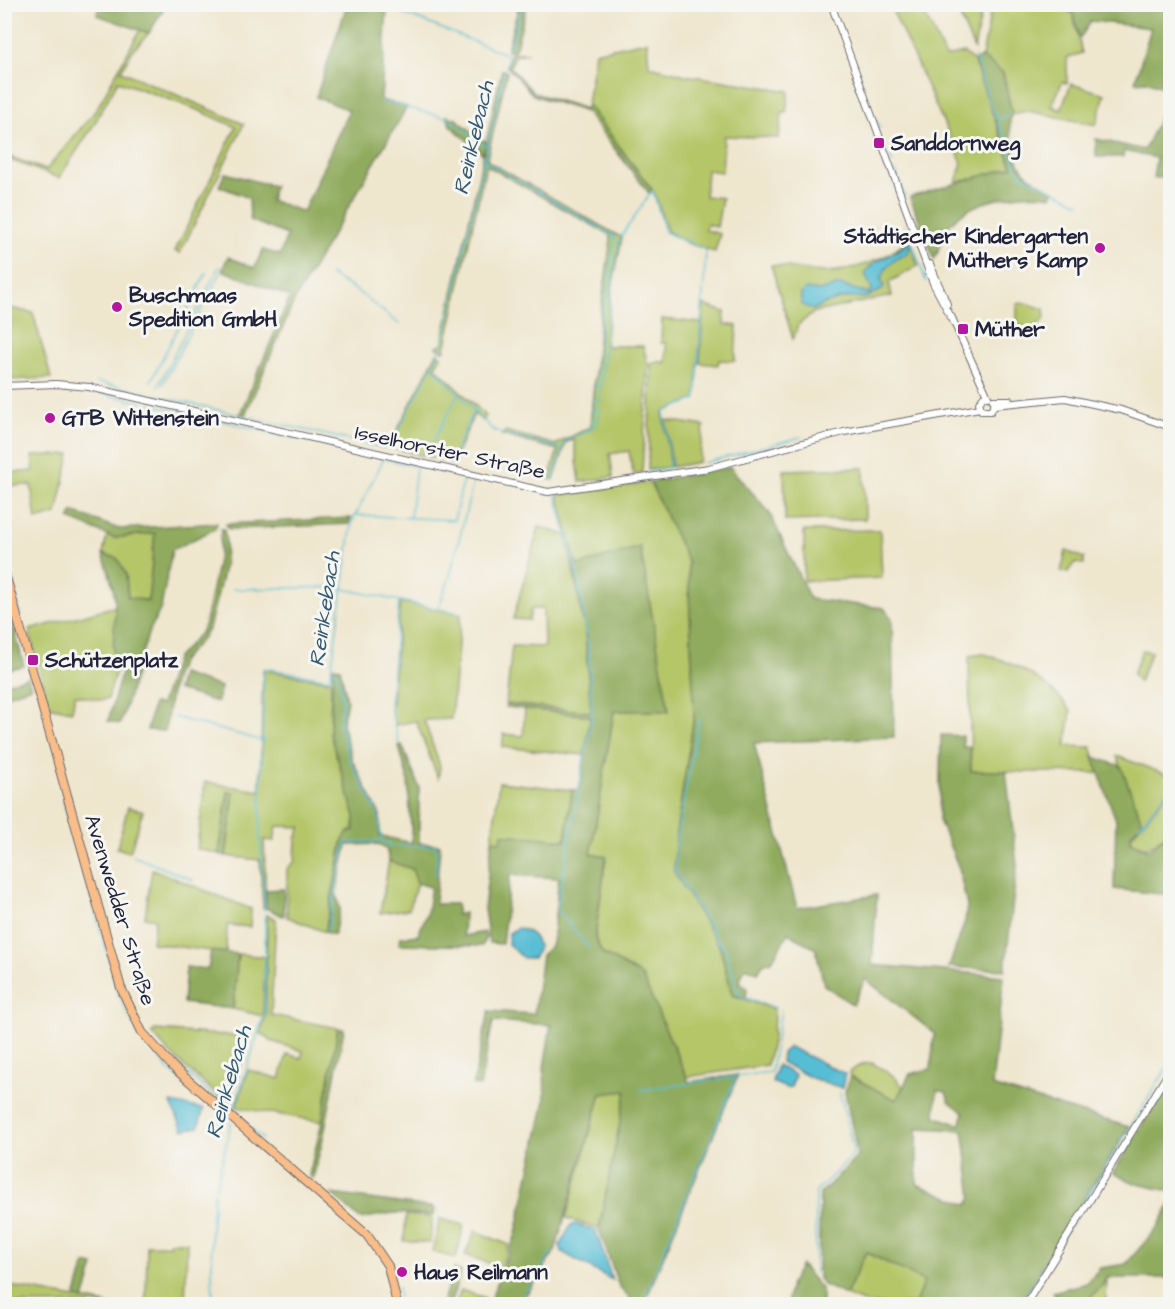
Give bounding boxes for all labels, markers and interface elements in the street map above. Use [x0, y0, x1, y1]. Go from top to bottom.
water label: Reinkebach [446, 77, 502, 198]
place label: Sanddornweg [890, 129, 1020, 160]
marker: Sanddornweg [872, 136, 886, 150]
place label: Städtischer Kindergarten Müthers Kamp [843, 222, 1088, 276]
marker: Städtischer Kindergarten Müthers Kamp [1093, 241, 1107, 255]
place label: Buschmaas Spedition GmbH [128, 281, 278, 335]
marker: Buschmaas Spedition GmbH [110, 300, 124, 314]
place label: Müther [975, 315, 1045, 344]
marker: Müther [956, 322, 970, 336]
place label: GTB Wittenstein [62, 404, 219, 433]
marker: GTB Wittenstein [43, 411, 57, 425]
street label: Isselhorster Straße [352, 418, 548, 486]
water label: Reinkebach [302, 548, 349, 668]
place label: Schützenplatz [44, 646, 179, 676]
marker: Schützenplatz [26, 653, 40, 667]
street label: Avenwedder Straße [77, 811, 163, 1009]
water label: Reinkebach [198, 1021, 260, 1142]
place label: Haus Reilmann [414, 1258, 548, 1287]
marker: Haus Reilmann [395, 1265, 409, 1279]

